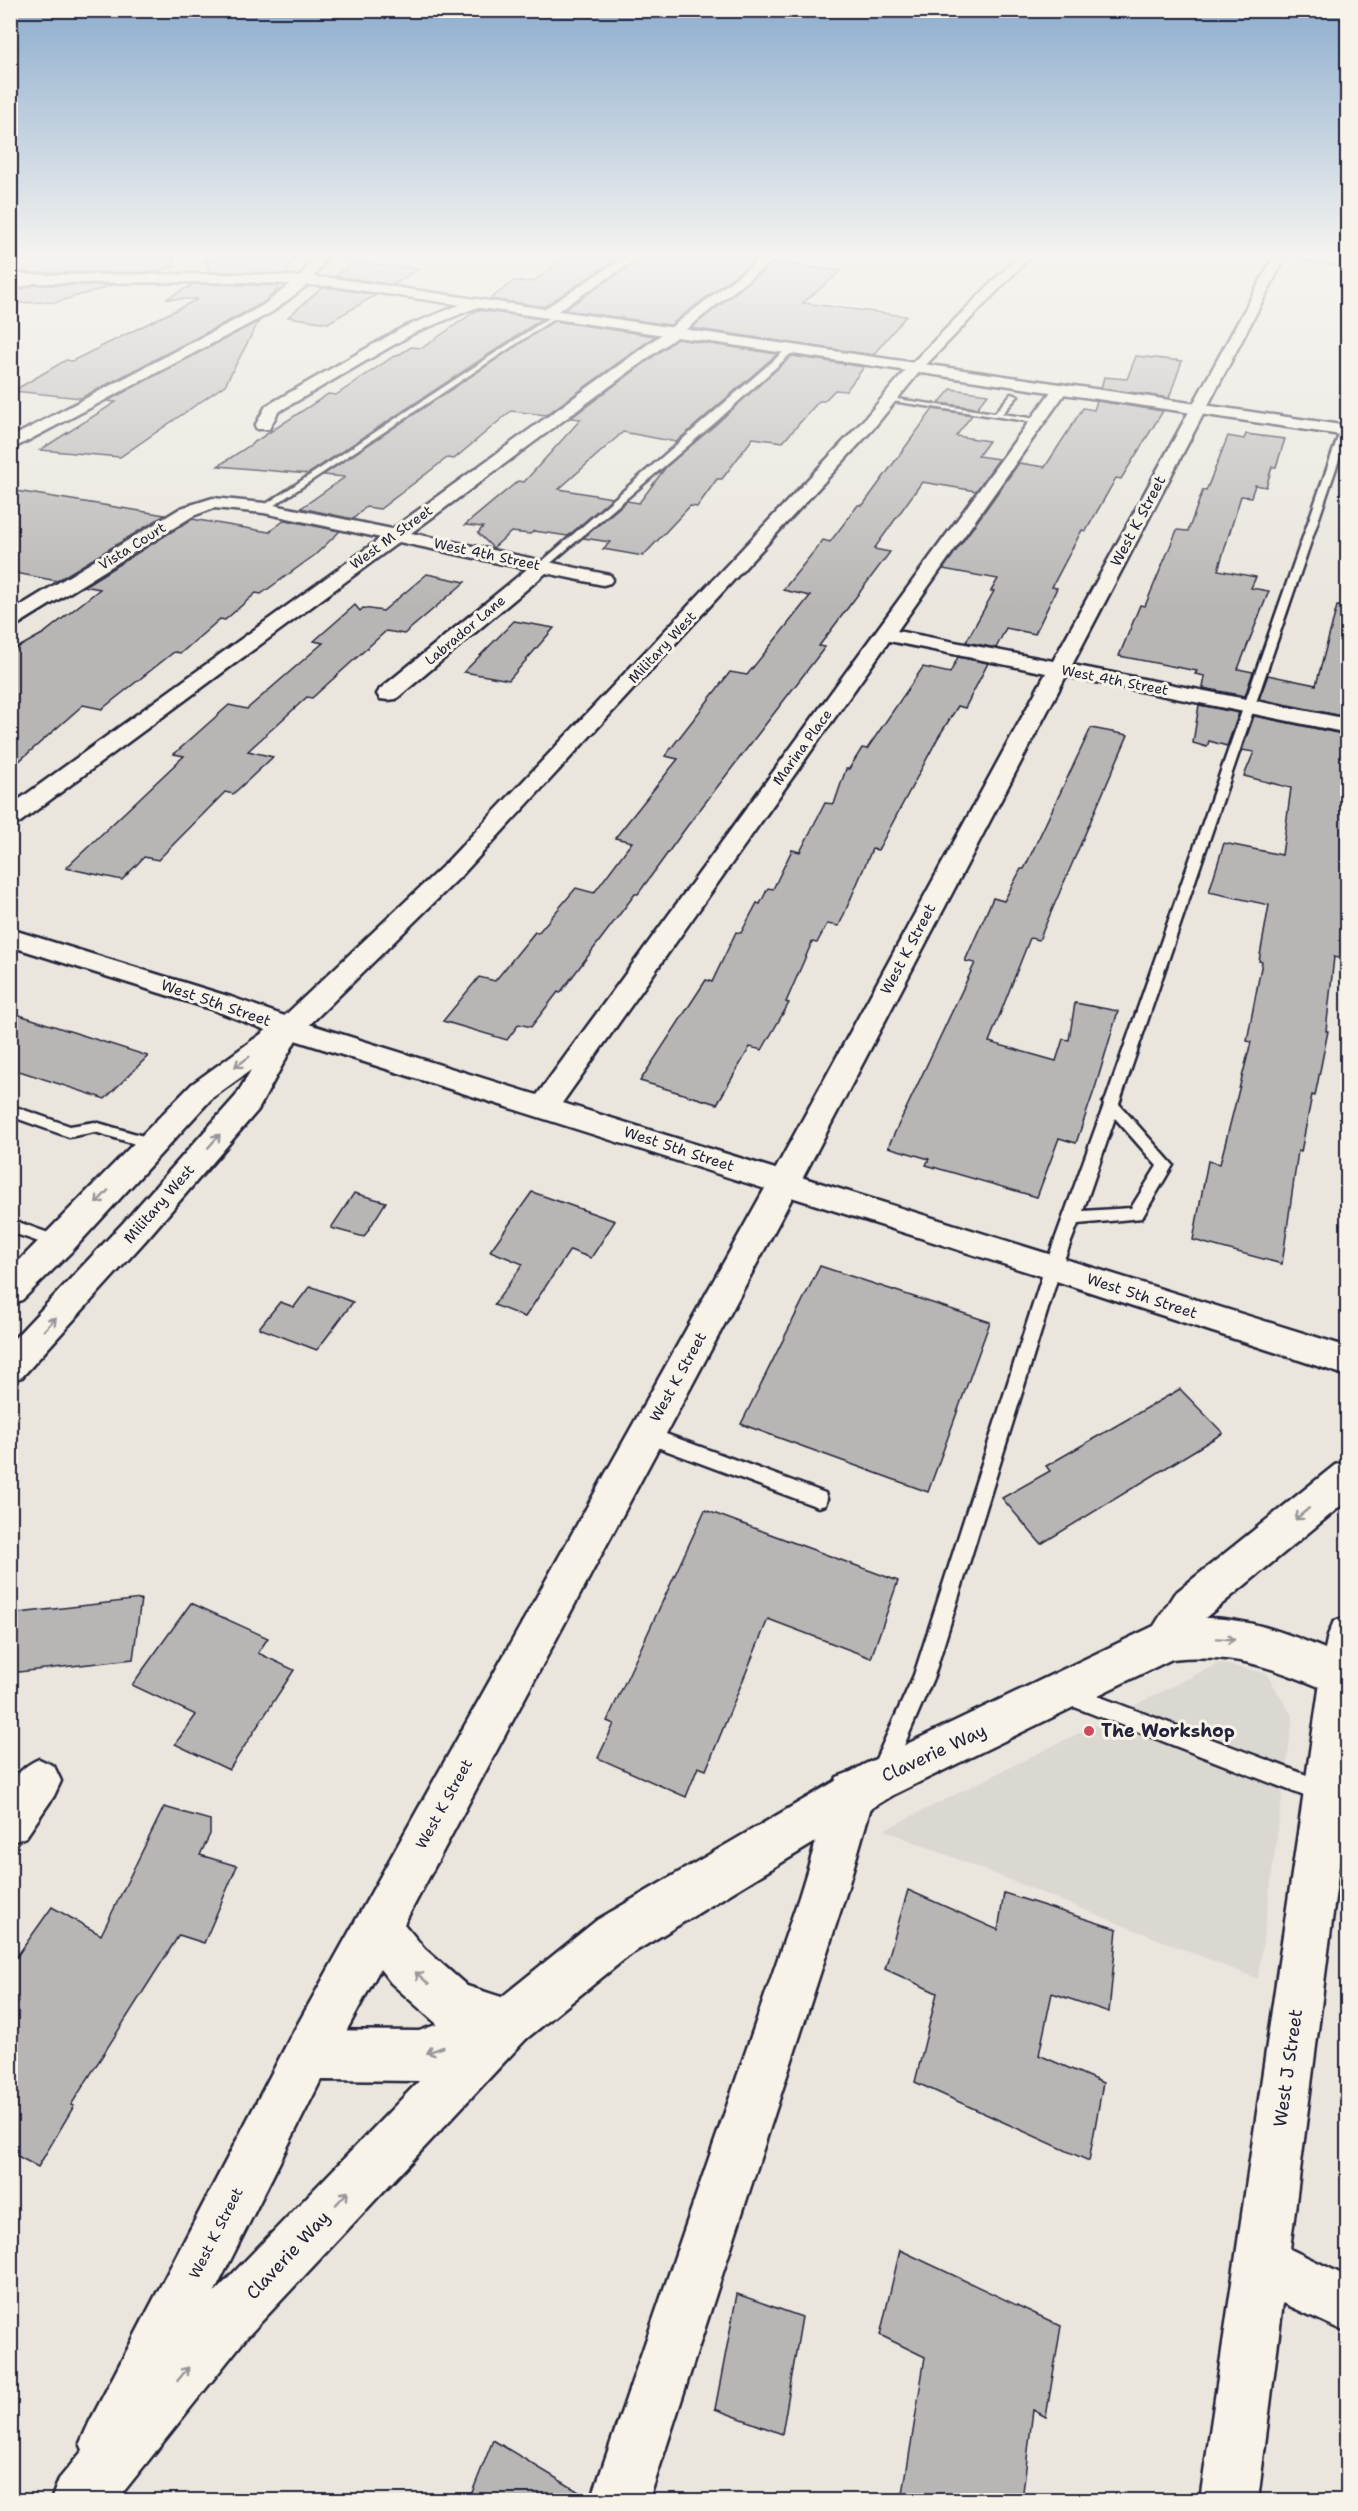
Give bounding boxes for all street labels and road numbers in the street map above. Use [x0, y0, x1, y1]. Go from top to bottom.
street label: West K Street [1106, 472, 1170, 570]
street label: West M Street [346, 501, 436, 573]
street label: Vista Court [95, 518, 169, 574]
street label: West 4th Street [432, 534, 542, 574]
street label: Labrador Lane [421, 591, 509, 669]
street label: Military West [624, 607, 700, 687]
street label: West 4th Street [1060, 661, 1170, 699]
street label: Marina Place [768, 705, 836, 789]
street label: West K Street [876, 900, 940, 998]
street label: West 5th Street [158, 975, 274, 1031]
street label: West 5th Street [621, 1122, 737, 1176]
street label: Military West [119, 1160, 199, 1248]
street label: West 5th Street [1084, 1269, 1200, 1323]
street label: West K Street [645, 1328, 711, 1426]
street label: Claverie Way [878, 1718, 990, 1788]
street label: West K Street [411, 1755, 477, 1853]
street label: West J Street [1268, 2007, 1308, 2129]
street label: West K Street [184, 2184, 248, 2282]
street label: Claverie Way [241, 2206, 335, 2304]

